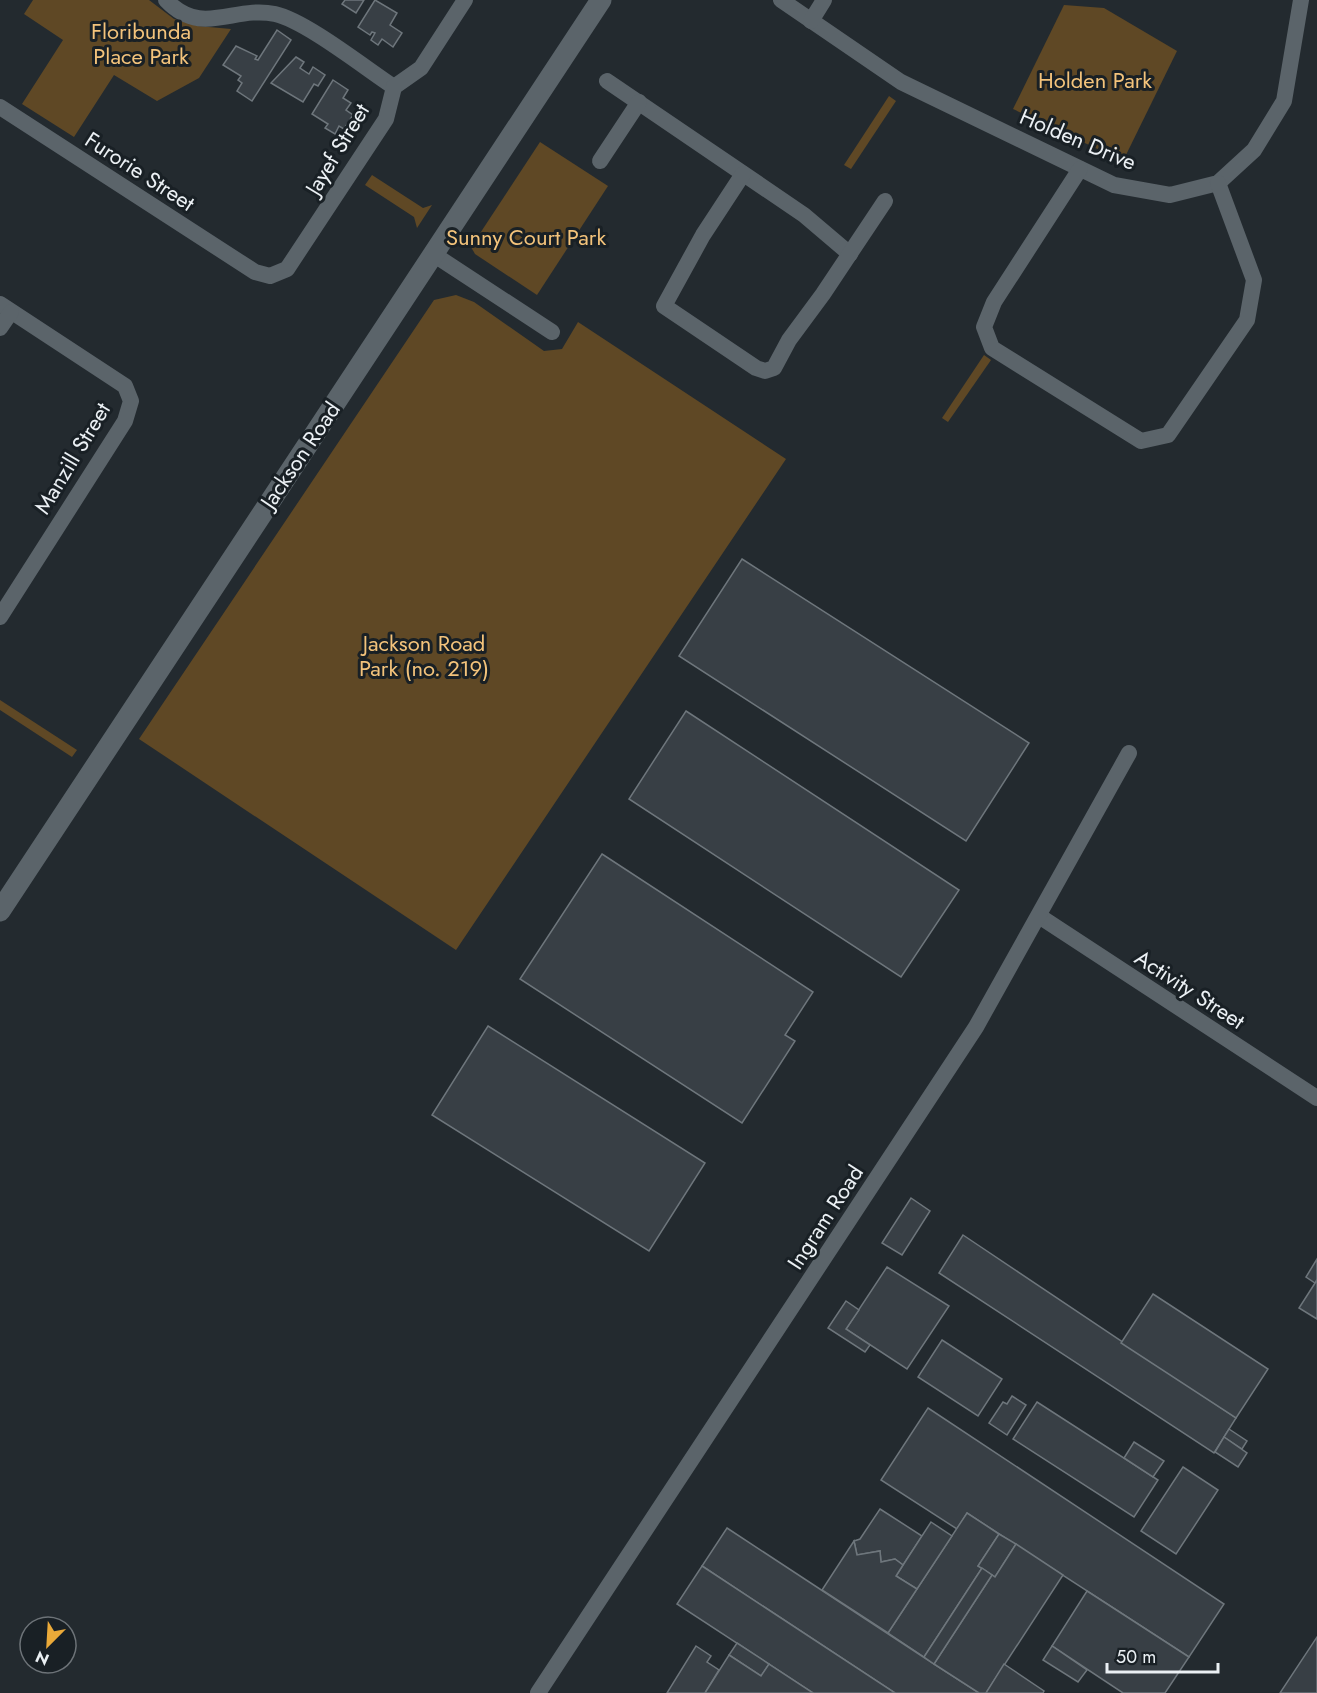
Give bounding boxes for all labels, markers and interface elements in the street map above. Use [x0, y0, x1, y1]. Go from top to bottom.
park label: Floribunda Place Park [91, 15, 191, 72]
park label: Holden Park [1038, 64, 1152, 96]
street label: Jayef Street [296, 97, 377, 203]
street label: Holden Drive [1015, 100, 1141, 178]
street label: Furorie Street [79, 124, 202, 219]
park label: Sunny Court Park [446, 221, 606, 253]
street label: Jackson Road [251, 395, 348, 517]
street label: Manzill Street [26, 396, 118, 520]
park label: Jackson Road Park (no. 219) [359, 627, 489, 684]
street label: Activity Street [1129, 941, 1252, 1037]
street label: Ingram Road [779, 1158, 871, 1276]
north arrow [18, 1615, 78, 1675]
scale bar [1107, 1636, 1218, 1674]
text: 50 m [1116, 1644, 1156, 1670]
text: N [32, 1645, 53, 1671]

